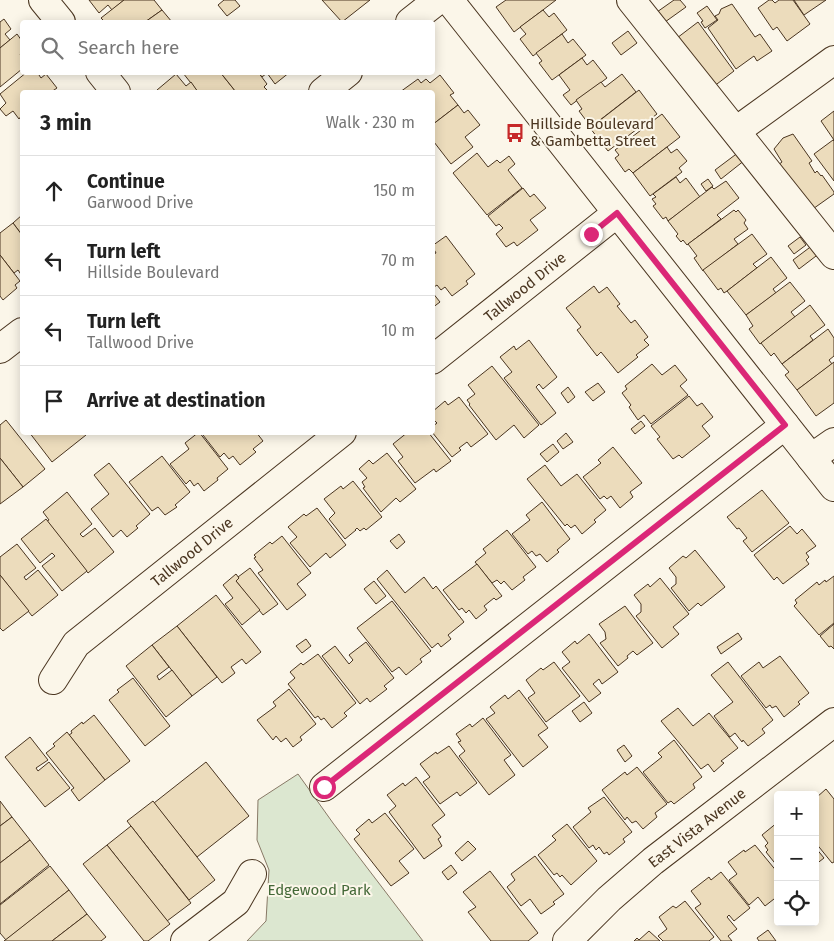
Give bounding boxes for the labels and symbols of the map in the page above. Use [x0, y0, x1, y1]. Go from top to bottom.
place label: Hillside Boulevard & Gambetta Street [530, 115, 657, 150]
bus stop icon: Hillside Boulevard & Gambetta Street [504, 122, 526, 144]
route end [580, 223, 603, 246]
street label: Tallwood Drive [480, 248, 570, 326]
street label: Tallwood Drive [147, 513, 237, 591]
route start [313, 776, 336, 799]
street label: East Vista Avenue [645, 784, 749, 872]
park label: Edgewood Park [267, 881, 371, 899]

